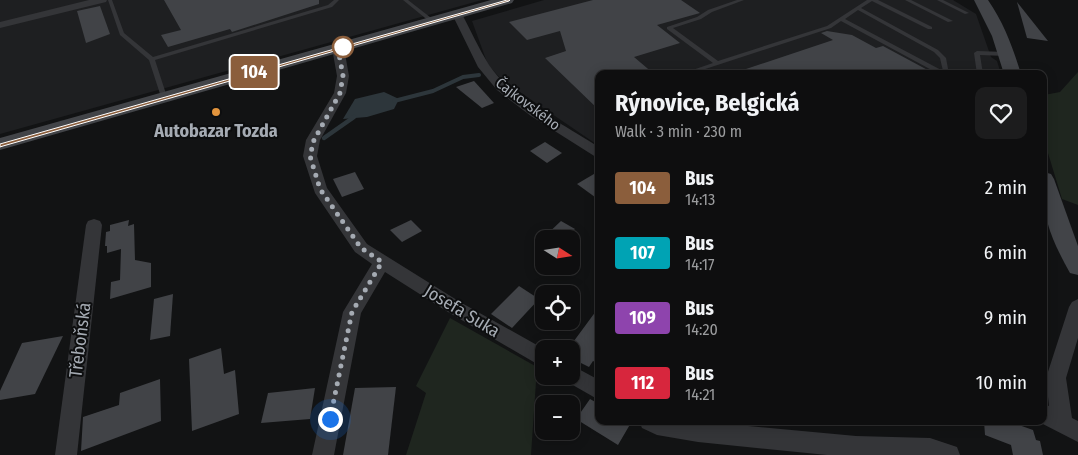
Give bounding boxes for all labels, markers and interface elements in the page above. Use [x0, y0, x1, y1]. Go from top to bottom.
unlabelled marker [332, 36, 354, 58]
line badge: 104 [225, 56, 283, 88]
text: 104 [241, 61, 267, 83]
street label: Čajkovského [492, 74, 564, 134]
button: heart [975, 87, 1027, 139]
text: Rýnovice, Belgická [615, 89, 799, 117]
marker: Autobazar Tozda [210, 106, 222, 118]
place label: Autobazar Tozda [153, 120, 278, 142]
text: Walk · 3 min · 230 m [615, 122, 742, 141]
text: Bus [685, 167, 714, 190]
text: 2 min [985, 176, 1027, 199]
text: 104 [629, 177, 656, 199]
text: 14:13 [685, 190, 715, 209]
north arrow [535, 230, 580, 275]
map controls [535, 230, 580, 440]
text: Bus [685, 232, 714, 255]
text: 6 min [984, 241, 1027, 264]
text: 107 [630, 242, 655, 264]
text: 14:17 [685, 255, 714, 274]
street label: Josefa Suka [420, 280, 504, 342]
button: locate [535, 285, 580, 330]
text: Bus [685, 297, 714, 320]
street label: Třeboňská [64, 301, 96, 379]
text: 9 min [984, 306, 1027, 329]
text: 109 [629, 307, 656, 329]
text: 14:20 [685, 320, 718, 339]
button: + [535, 340, 580, 385]
text: Bus [685, 362, 714, 385]
text: 10 min [976, 371, 1027, 394]
text: 112 [631, 372, 654, 394]
text: 14:21 [685, 385, 715, 404]
button: − [535, 395, 580, 440]
your location [318, 407, 343, 432]

